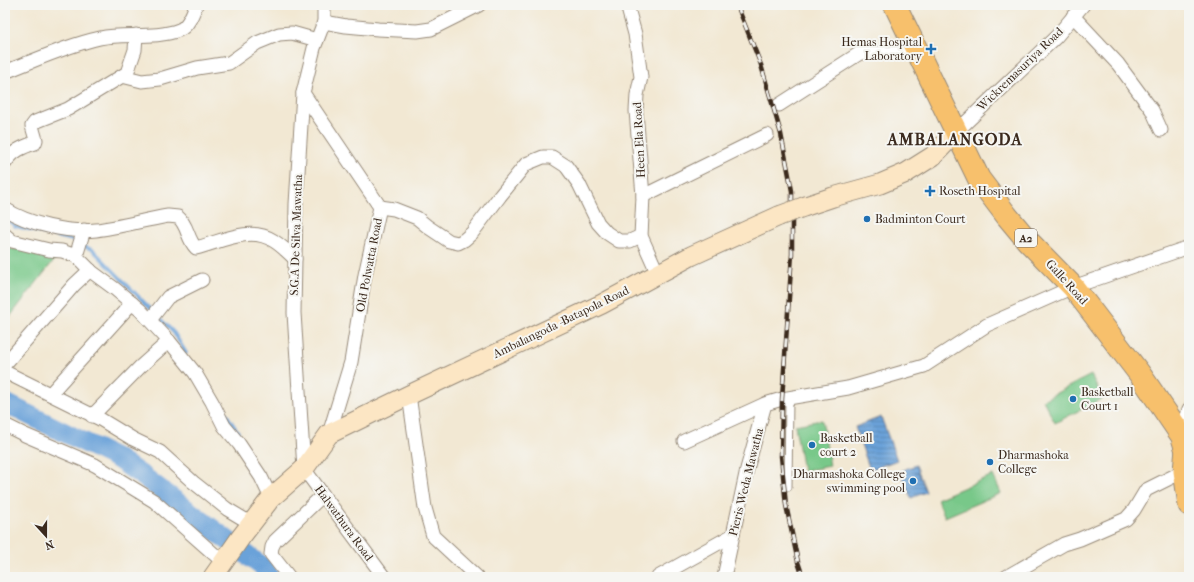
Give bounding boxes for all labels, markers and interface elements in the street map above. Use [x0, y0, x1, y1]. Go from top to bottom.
street label: Wickremasuriya Road [973, 24, 1066, 114]
place label: Hemas Hospital Laboratory [841, 35, 923, 63]
marker: Hemas Hospital Laboratory [925, 43, 937, 55]
street label: Heen Ela Road [630, 101, 648, 178]
district label: AMBALANGODA [886, 130, 1023, 149]
street label: S.G.A De Silva Mawatha [287, 174, 305, 296]
place label: Roseth Hospital [939, 184, 1021, 198]
marker: Roseth Hospital [924, 185, 936, 197]
place label: Badminton Court [875, 212, 966, 226]
marker: Badminton Court [862, 214, 872, 224]
street label: Old Polwatta Road [353, 216, 385, 313]
road number: A2 [1015, 229, 1037, 247]
street label: Galle Road [1043, 257, 1091, 308]
street label: Ambalangoda -Batapola Road [490, 283, 632, 361]
place label: Basketball Court 1 [1081, 385, 1134, 413]
marker: Basketball Court 1 [1068, 394, 1078, 404]
street label: Pieris Weda Mawatha [726, 426, 766, 538]
place label: Basketball court 2 [820, 431, 873, 459]
marker: Basketball court 2 [807, 440, 817, 450]
place label: Dharmashoka College [998, 448, 1069, 476]
marker: Dharmashoka College [985, 457, 995, 467]
place label: Dharmashoka College swimming pool [793, 467, 906, 495]
marker: Dharmashoka College swimming pool [908, 476, 918, 486]
street label: Halwathura Road [312, 482, 376, 564]
north arrow [26, 516, 66, 556]
text: N [43, 537, 56, 553]

